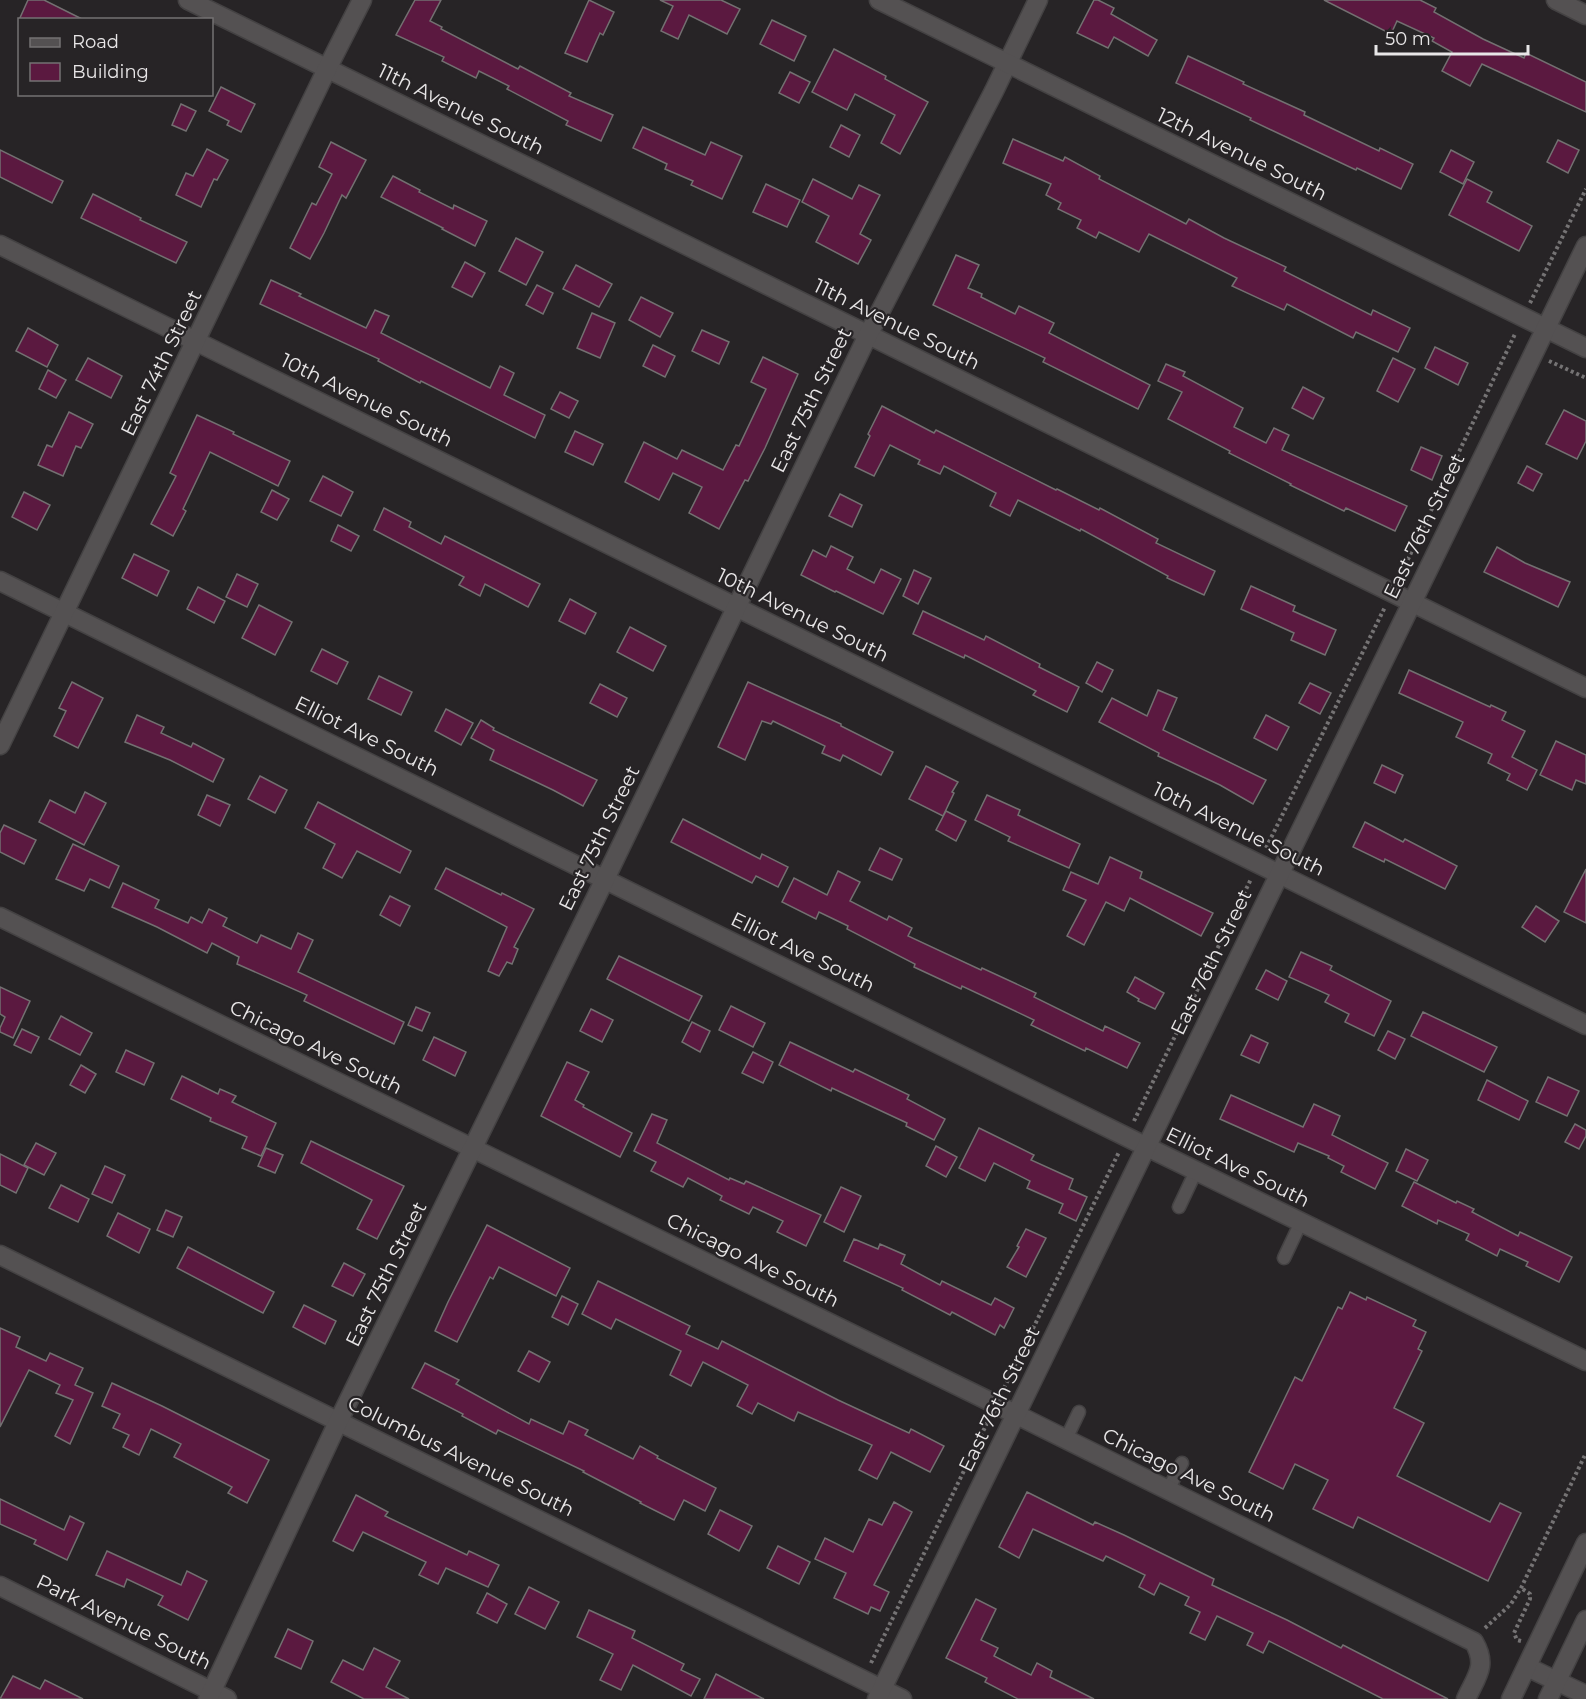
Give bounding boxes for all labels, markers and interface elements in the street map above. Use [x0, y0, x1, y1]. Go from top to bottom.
legend [18, 18, 213, 96]
scale bar [1376, 18, 1528, 56]
text: 50 m [1385, 28, 1431, 50]
text: Road [72, 31, 119, 53]
street label: 11th Avenue South [374, 58, 548, 160]
text: Building [72, 61, 149, 83]
street label: 12th Avenue South [1153, 102, 1331, 206]
street label: 11th Avenue South [810, 273, 984, 375]
street label: East 74th Street [115, 286, 207, 440]
street label: East 75th Street [766, 324, 856, 476]
street label: 10th Avenue South [277, 348, 457, 452]
street label: East 76th Street [1378, 449, 1470, 603]
street label: 10th Avenue South [713, 563, 893, 667]
street label: Elliot Ave South [291, 691, 443, 781]
street label: East 75th Street [554, 762, 644, 914]
street label: 10th Avenue South [1149, 777, 1329, 881]
street label: East 76th Street [1165, 885, 1257, 1039]
street label: Elliot Ave South [727, 907, 879, 997]
street label: Chicago Ave South [226, 995, 406, 1099]
street label: Elliot Ave South [1162, 1122, 1314, 1212]
street label: East 75th Street [341, 1198, 431, 1350]
street label: Chicago Ave South [663, 1208, 843, 1312]
street label: East 76th Street [953, 1322, 1045, 1476]
street label: Columbus Avenue South [344, 1391, 578, 1521]
street label: Chicago Ave South [1099, 1423, 1279, 1527]
street label: Park Avenue South [33, 1569, 215, 1675]

